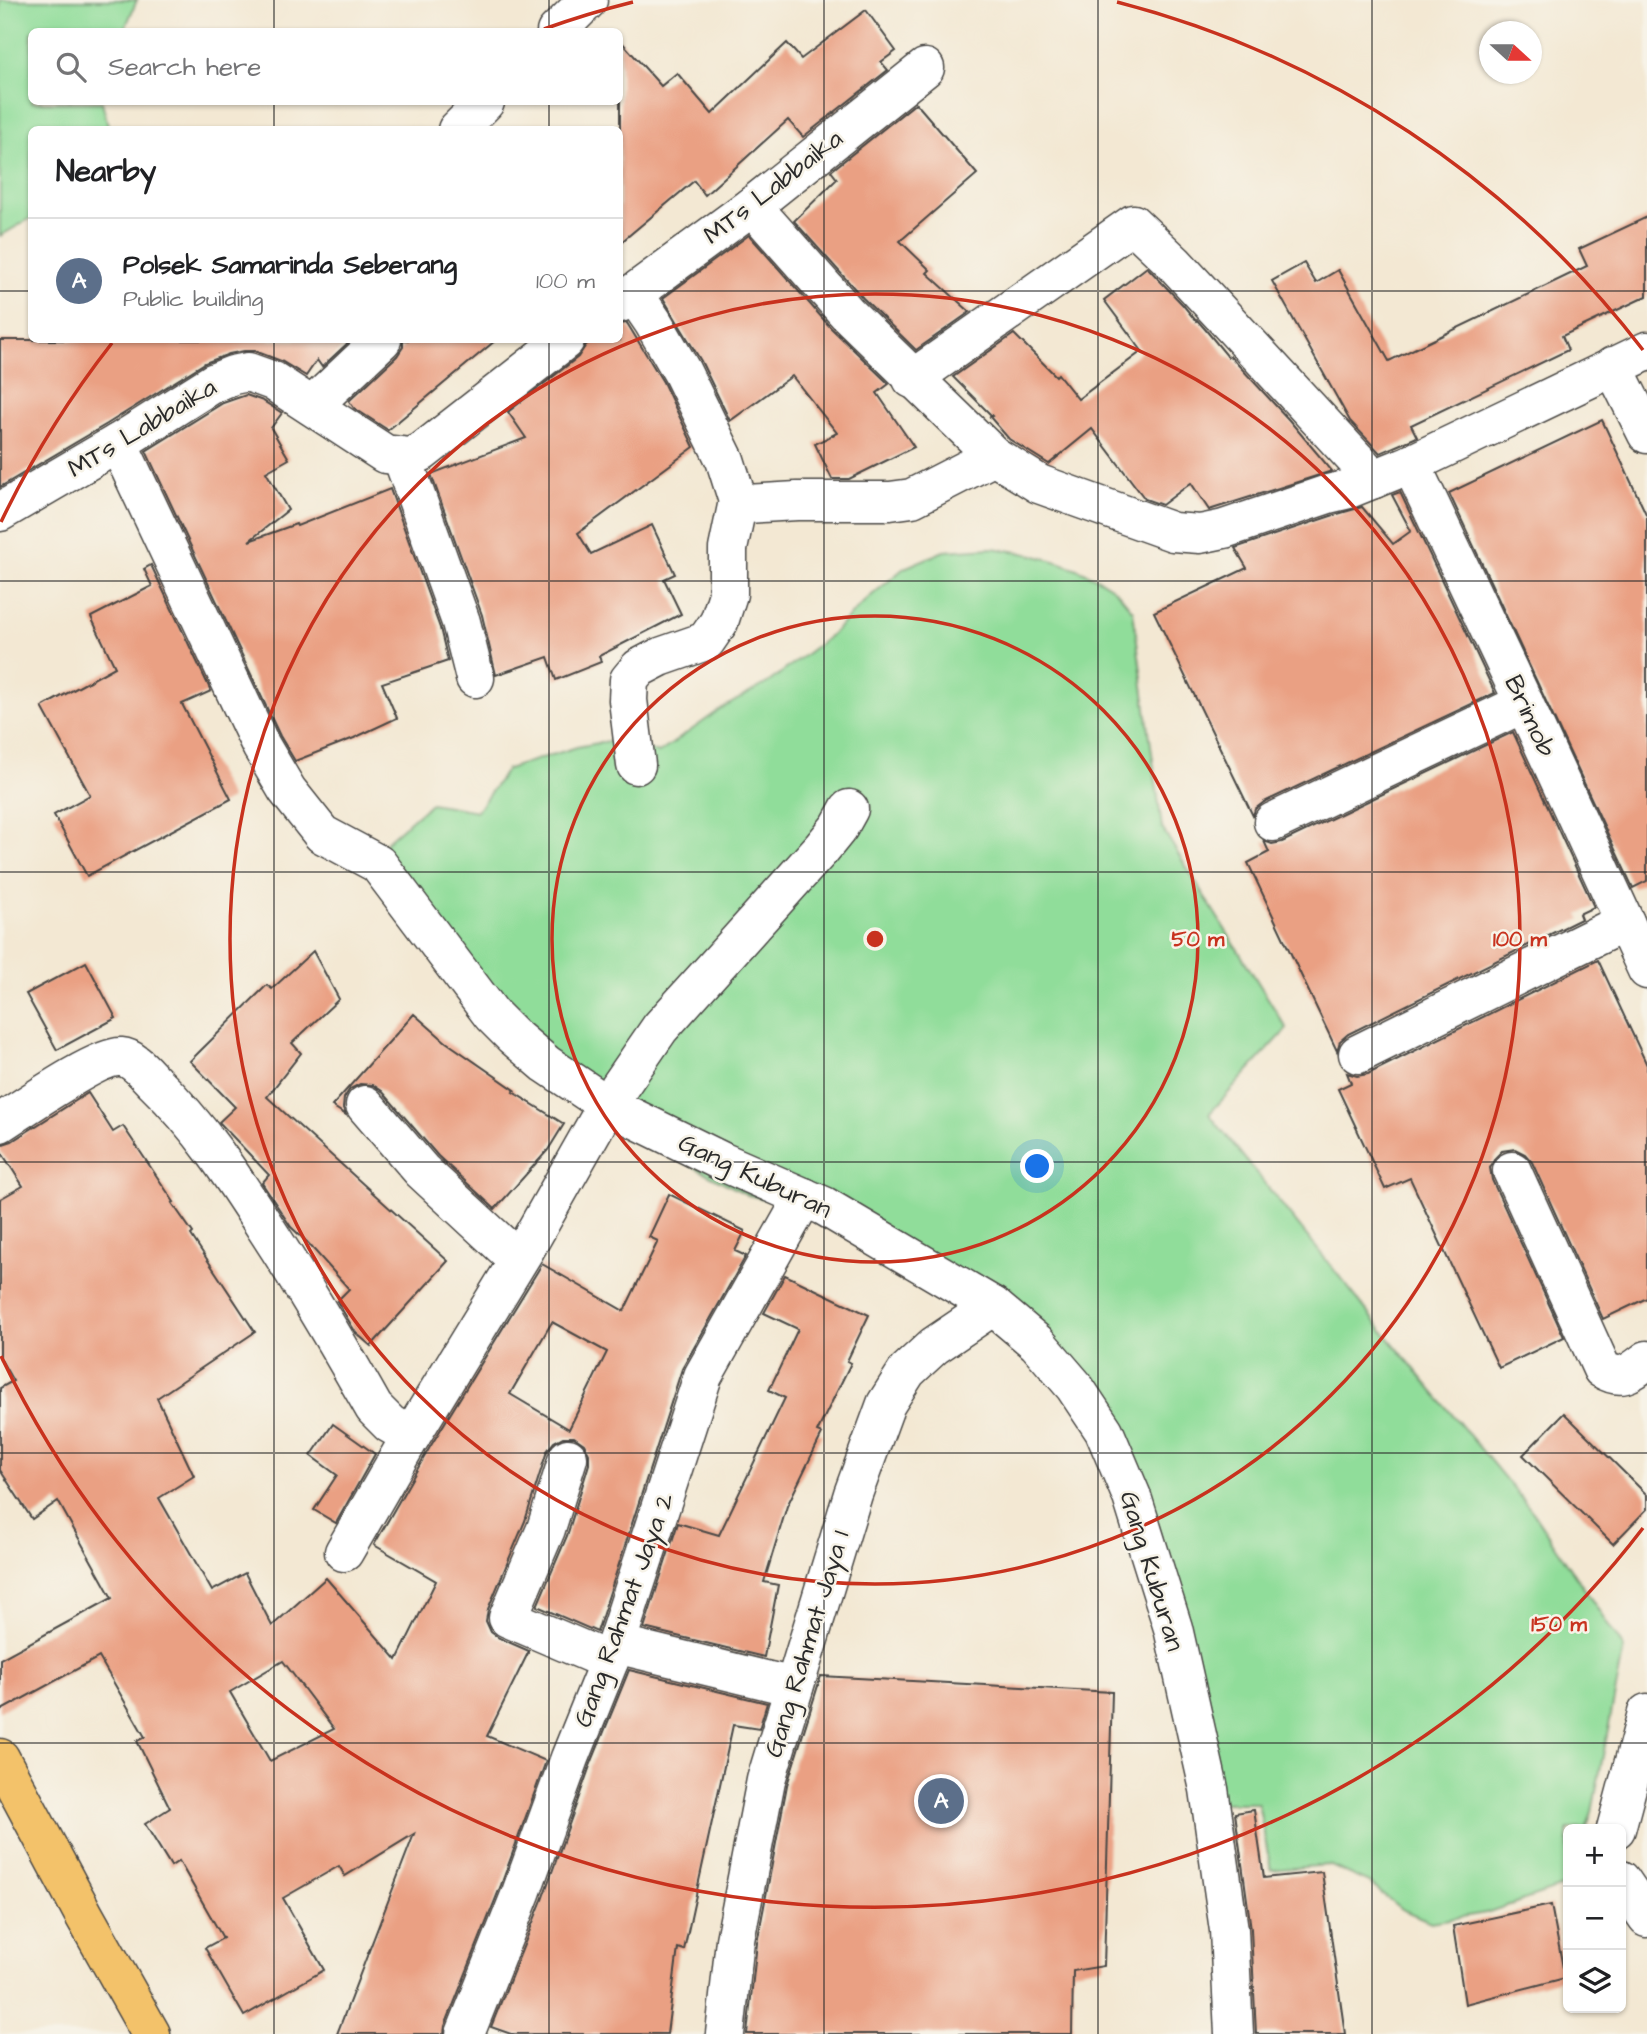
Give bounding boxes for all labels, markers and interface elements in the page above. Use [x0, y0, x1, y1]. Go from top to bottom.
north arrow [1479, 21, 1542, 84]
search box [28, 28, 623, 105]
icon: search [52, 48, 90, 86]
text: Search here [108, 49, 261, 85]
street label: MTs Labbaika [696, 121, 850, 253]
text: Nearby [56, 151, 156, 193]
text: Polsek Samarinda Seberang [123, 247, 457, 283]
text: A [72, 265, 86, 297]
text: 100 m [536, 265, 595, 297]
text: Public building [123, 283, 263, 315]
street label: MTs Labbaika [61, 369, 223, 487]
street label: Brimob [1495, 669, 1565, 763]
text: 50 m [1172, 925, 1225, 954]
text: 100 m [1493, 925, 1548, 954]
centre of rings [863, 927, 887, 951]
street label: Gang Kuburan [672, 1125, 838, 1229]
your location [1020, 1149, 1054, 1183]
street label: Gang Kuburan [1109, 1487, 1193, 1656]
street label: Gang Rahmat Jaya 2 [565, 1488, 685, 1733]
street label: Gang Rahmat Jaya 1 [755, 1526, 861, 1762]
text: 150 m [1531, 1610, 1587, 1639]
pin: A [918, 1775, 964, 1827]
map controls [1563, 1824, 1626, 2013]
button: + [1563, 1824, 1626, 1887]
button: − [1563, 1887, 1626, 1950]
button: layers [1563, 1950, 1626, 2013]

